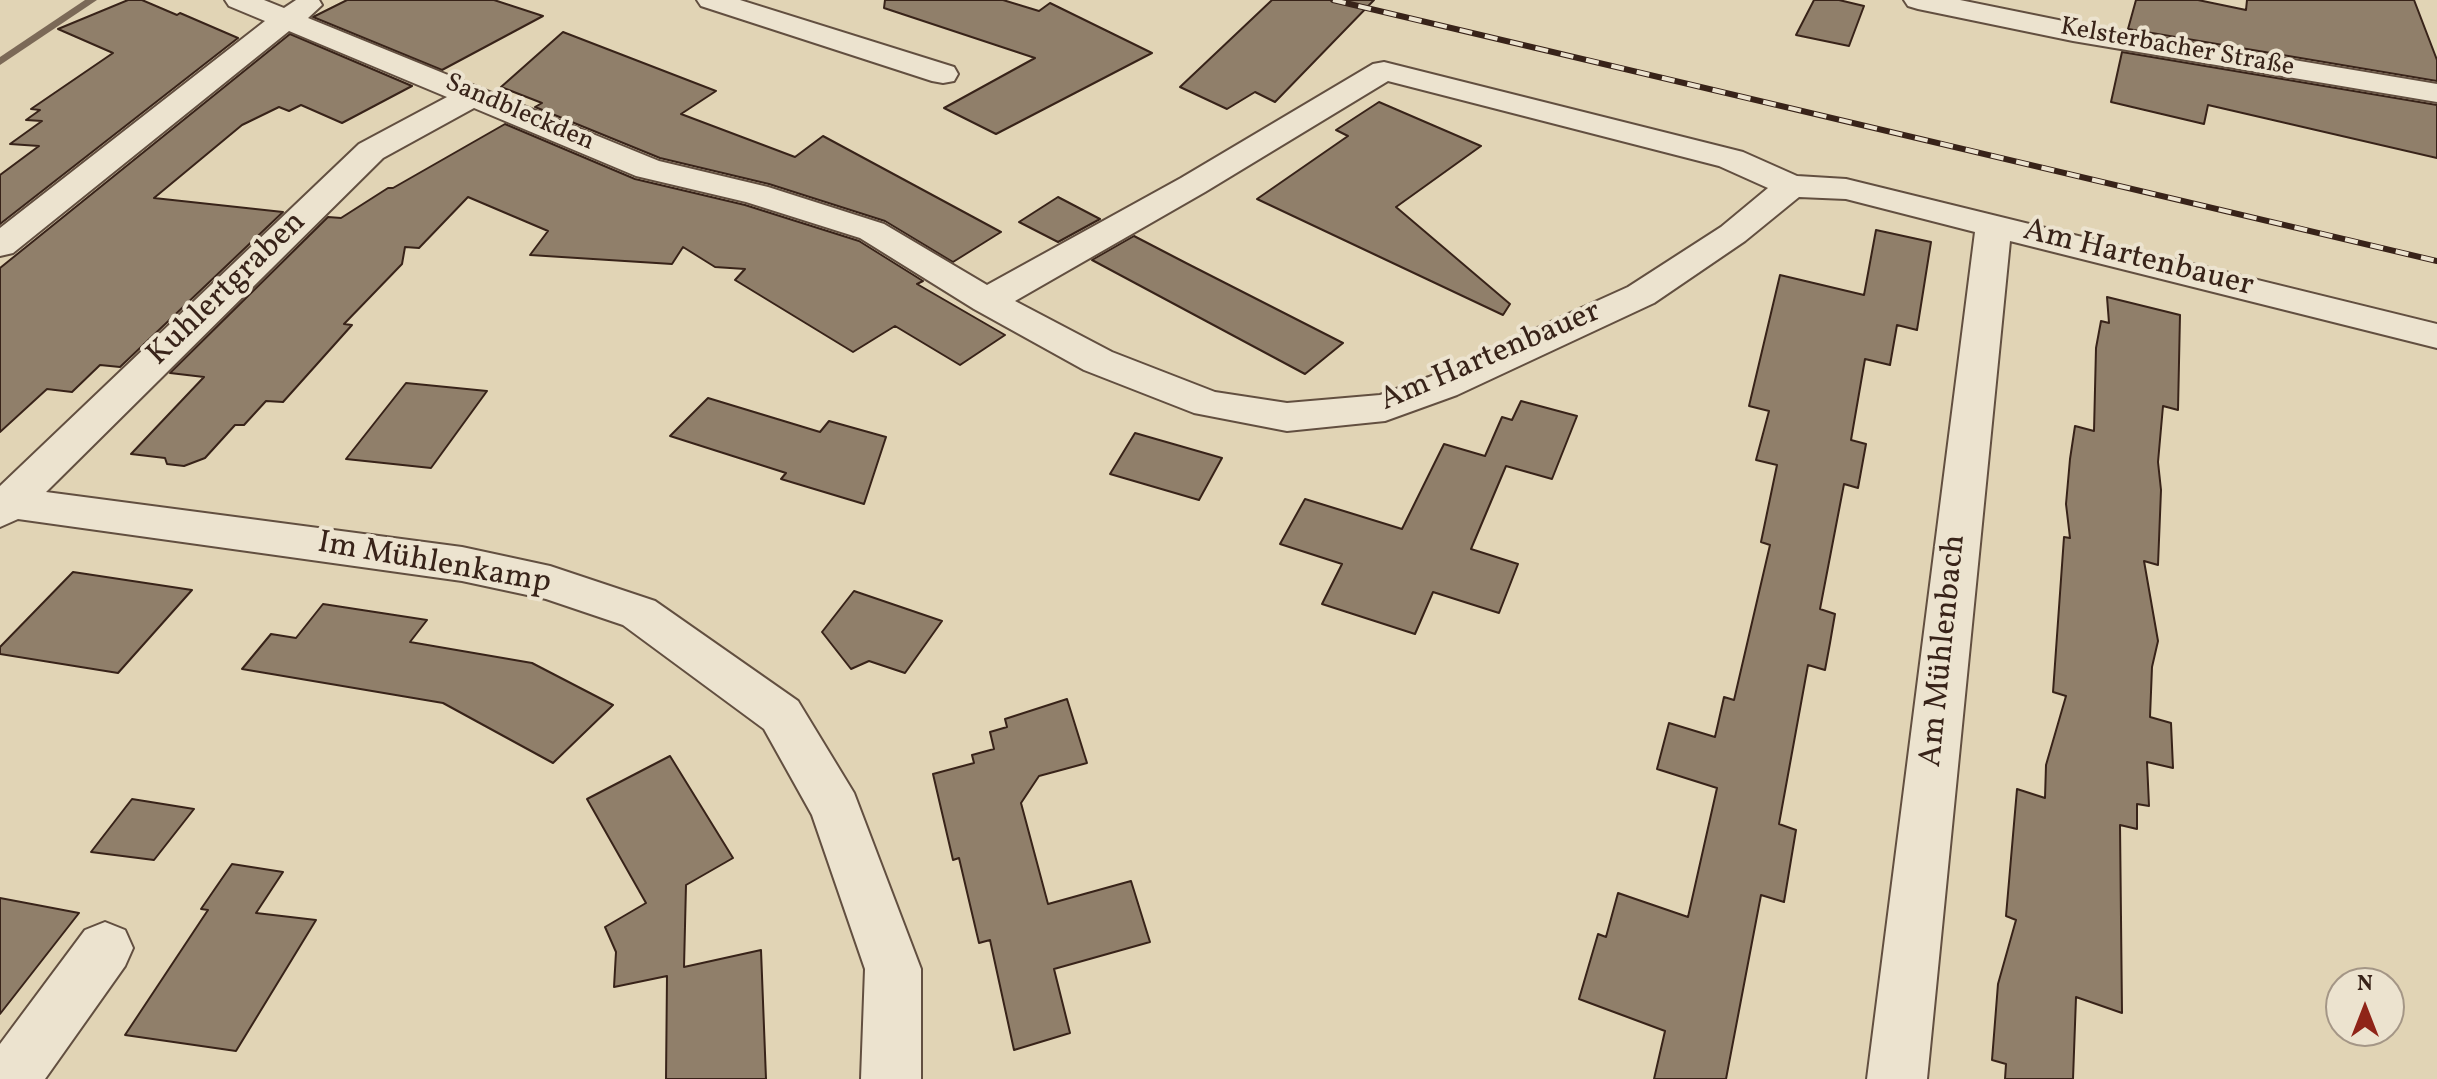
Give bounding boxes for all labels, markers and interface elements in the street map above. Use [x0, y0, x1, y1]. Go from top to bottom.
street label: Kelsterbacher Straße [2058, 13, 2296, 85]
street label: Sandbleckden [440, 69, 598, 159]
street label: Kuhlertgraben [141, 205, 315, 375]
street label: Am Hartenbauer [2019, 213, 2257, 307]
street label: Am Hartenbauer [1375, 294, 1607, 422]
street label: Im Mühlenkamp [314, 526, 554, 604]
street label: Am Mühlenbach [1914, 533, 1976, 769]
north arrow [2325, 967, 2405, 1047]
text: N [2357, 969, 2373, 1000]

